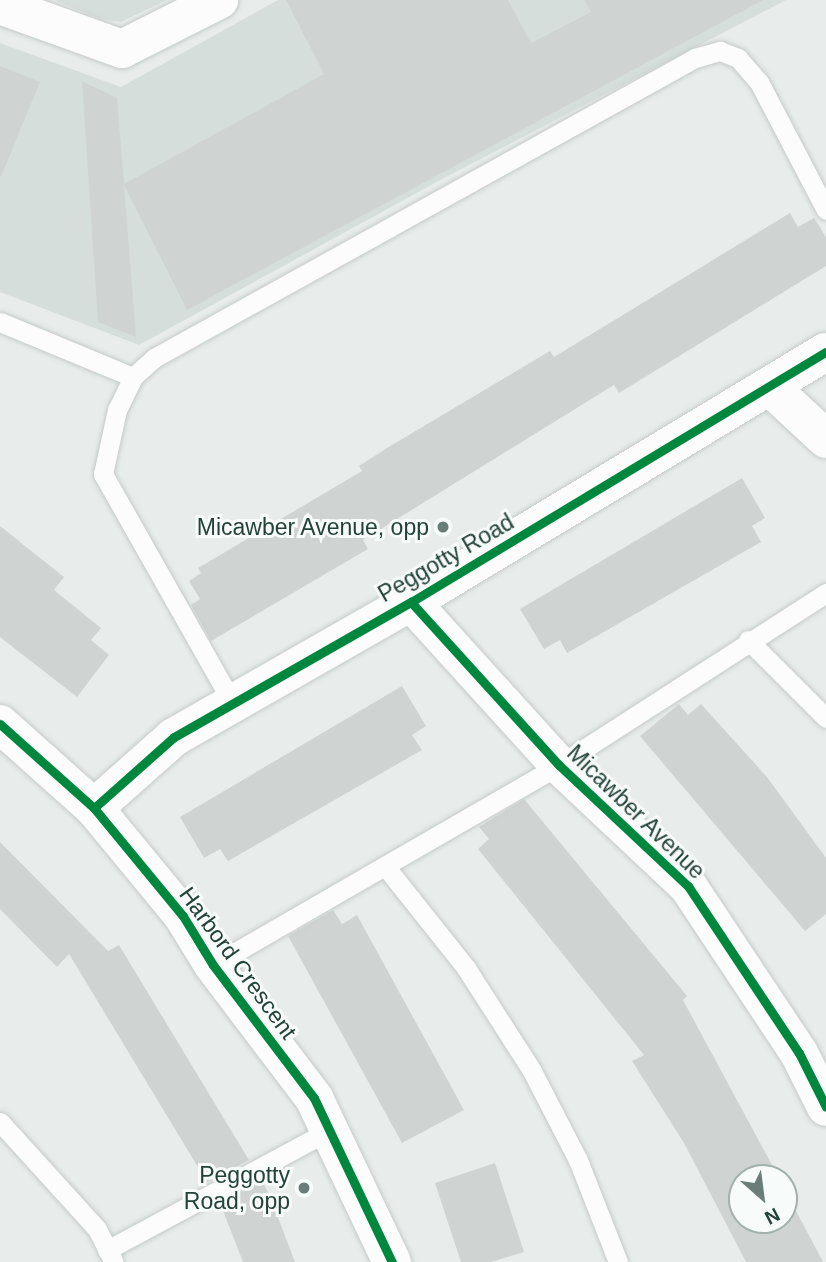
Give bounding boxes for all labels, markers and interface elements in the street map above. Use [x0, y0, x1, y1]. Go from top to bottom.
street label: Peggotty Road [373, 508, 519, 608]
place label: Micawber Avenue, opp [195, 513, 429, 541]
marker: Micawber Avenue, opp [435, 519, 451, 535]
street label: Micawber Avenue [561, 739, 711, 885]
street label: Harbord Crescent [173, 881, 303, 1045]
place label: Peggotty Road, opp [184, 1161, 290, 1215]
north arrow [728, 1164, 798, 1234]
marker: Peggotty Road, opp [296, 1180, 312, 1196]
text: N [761, 1204, 783, 1229]

